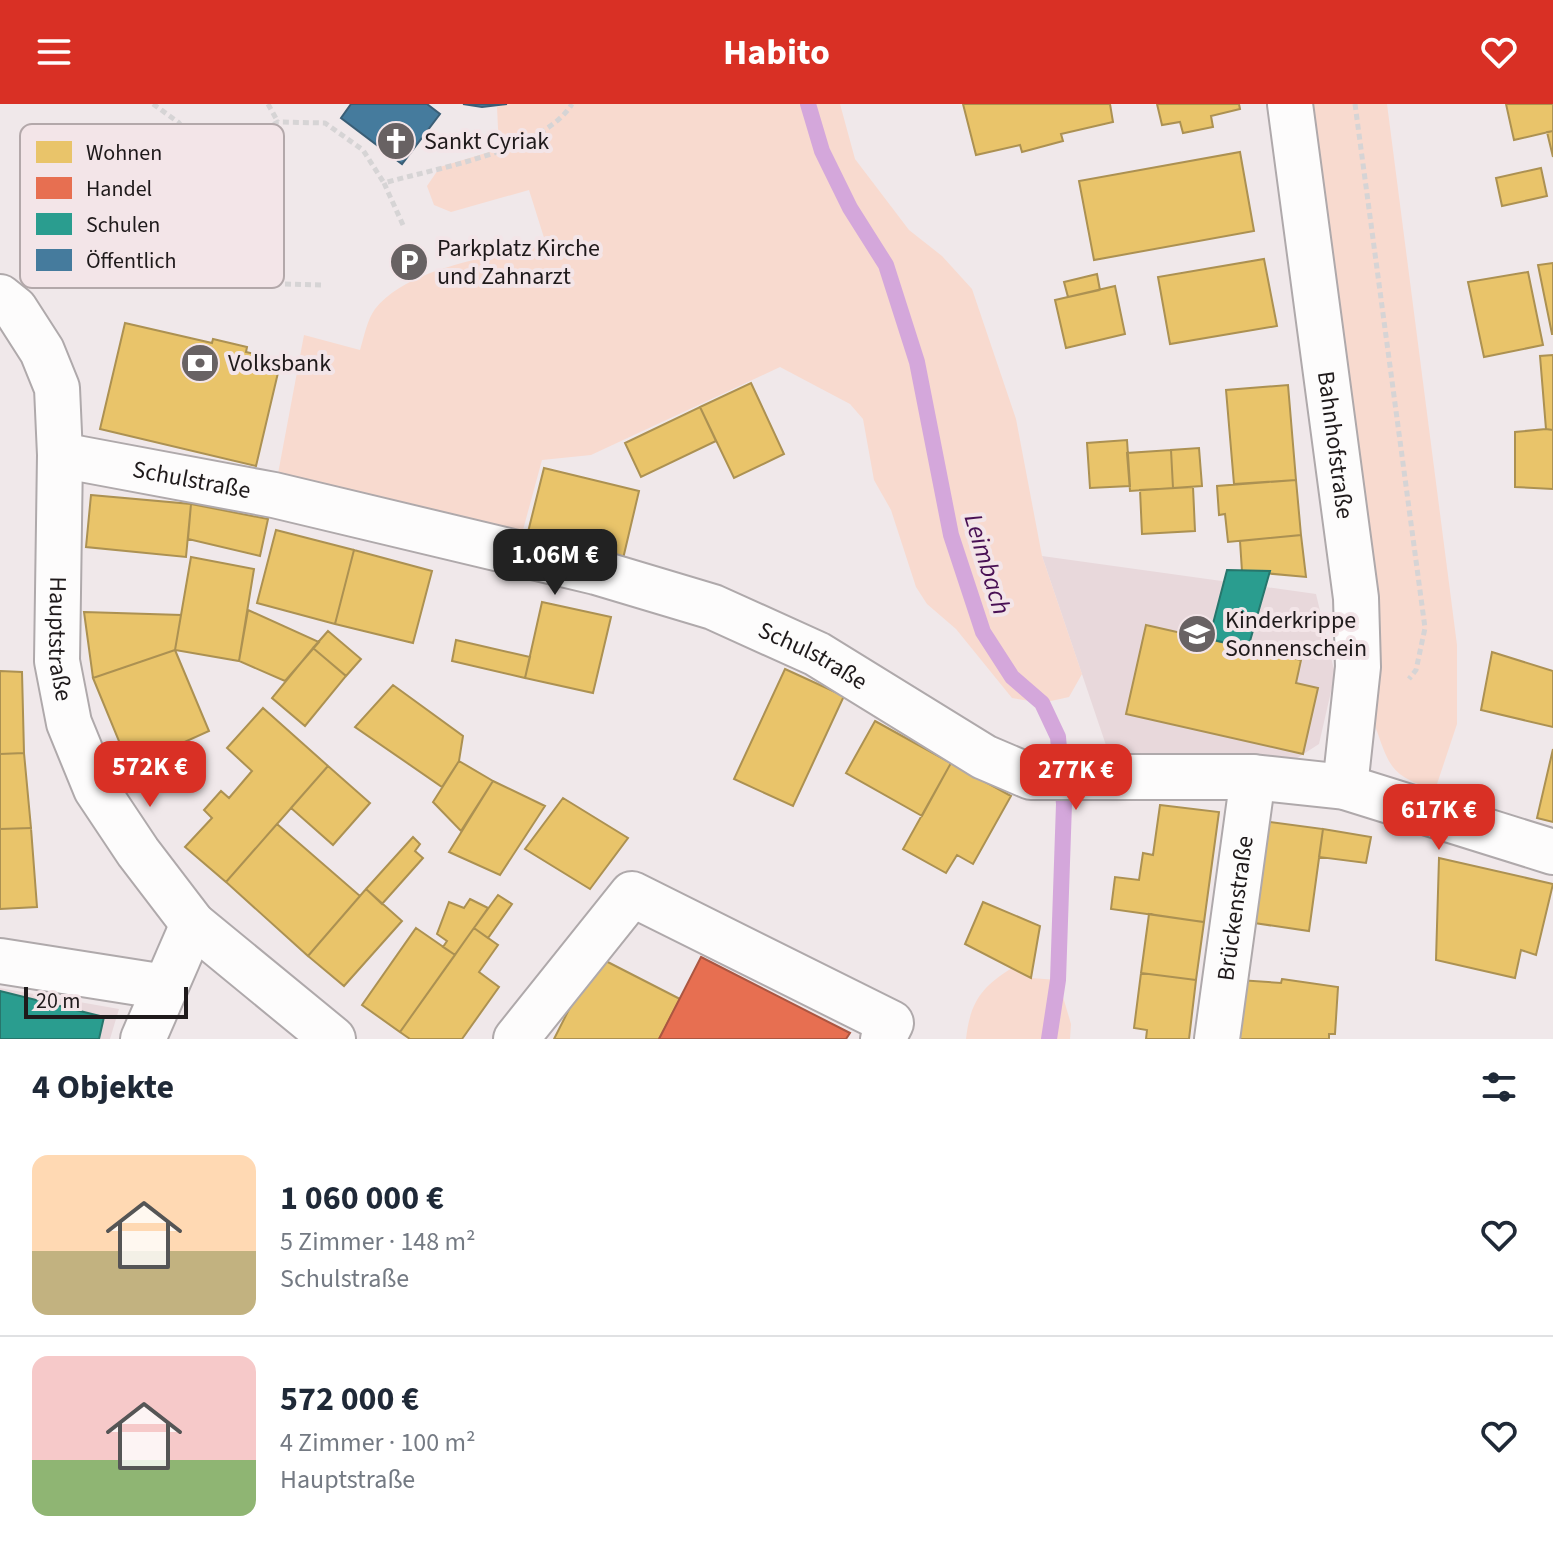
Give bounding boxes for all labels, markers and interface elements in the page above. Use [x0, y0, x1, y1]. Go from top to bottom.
text: Habito [723, 27, 830, 78]
icon: menu [32, 30, 76, 74]
icon: heart [1477, 30, 1521, 74]
church icon: Sankt Cyriak [375, 120, 417, 162]
legend [20, 124, 284, 288]
place label: Sankt Cyriak [424, 124, 549, 159]
text: Wohnen [86, 137, 162, 169]
text: Handel [86, 173, 152, 205]
text: Schulen [86, 209, 160, 241]
place label: Parkplatz Kirche und Zahnarzt [437, 231, 600, 294]
parking icon: Parkplatz Kirche und Zahnarzt [388, 241, 430, 283]
text: Öffentlich [86, 245, 177, 277]
bank icon: Volksbank [179, 342, 221, 384]
place label: Volksbank [228, 346, 331, 381]
street label: Bahnhofstraße [1308, 369, 1362, 521]
street label: Schulstraße [130, 452, 253, 508]
water label: Leimbach [955, 509, 1020, 619]
pin: 1.06M € [481, 529, 629, 597]
text: 1.06M € [511, 536, 599, 573]
street label: Hauptstraße [39, 576, 81, 704]
place label: Kinderkrippe Sonnenschein [1225, 603, 1367, 666]
street label: Schulstraße [752, 613, 874, 699]
school or university icon: Kinderkrippe Sonnenschein [1176, 613, 1218, 655]
pin: 572K € [85, 741, 215, 809]
pin: 277K € [1011, 744, 1141, 812]
text: 572K € [112, 748, 188, 785]
text: 277K € [1038, 751, 1114, 788]
pin: 617K € [1374, 784, 1504, 852]
text: 617K € [1401, 791, 1477, 828]
street label: Brückenstraße [1208, 833, 1263, 983]
scale bar [24, 983, 188, 1019]
text: 20 m [36, 985, 81, 1017]
text: 4 Objekte [32, 1063, 174, 1112]
icon: filters [1477, 1065, 1521, 1109]
text: 1 060 000 € [280, 1174, 444, 1223]
icon: home [96, 1187, 192, 1283]
icon: heart [1477, 1213, 1521, 1257]
text: 5 Zimmer · 148 m² [280, 1223, 476, 1260]
text: Schulstraße [280, 1260, 409, 1297]
text: 572 000 € [280, 1375, 419, 1424]
icon: home [96, 1388, 192, 1484]
icon: heart [1477, 1414, 1521, 1458]
text: 4 Zimmer · 100 m² [280, 1424, 476, 1461]
text: Hauptstraße [280, 1461, 415, 1498]

